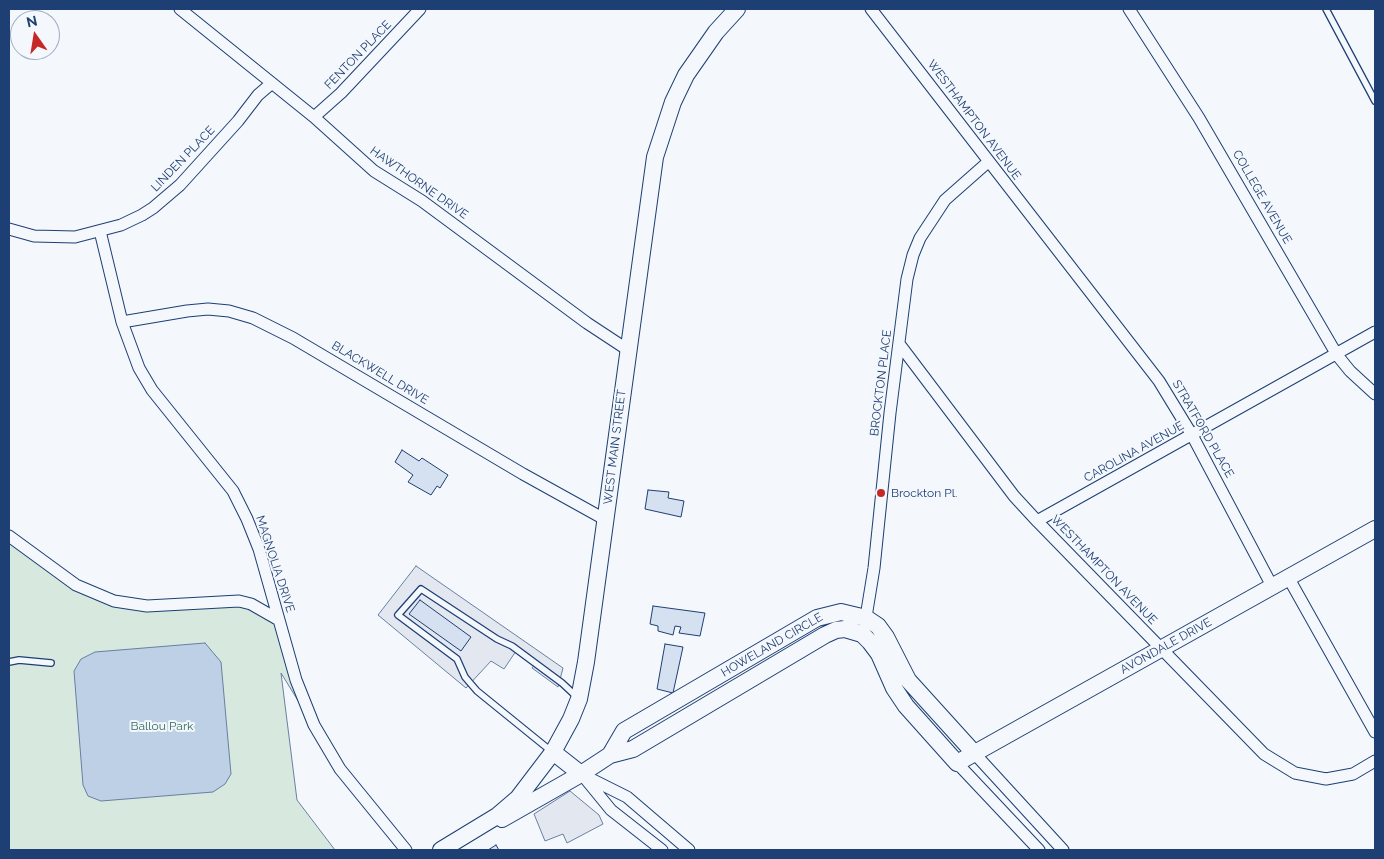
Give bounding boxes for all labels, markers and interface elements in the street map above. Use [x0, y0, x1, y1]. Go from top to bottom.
north arrow [10, 10, 60, 60]
text: N [25, 12, 39, 30]
street label: FENTON PLACE [322, 18, 394, 92]
street label: WESTHAMPTON AVENUE [924, 57, 1024, 183]
street label: LINDEN PLACE [148, 123, 218, 195]
street label: HAWTHORNE DRIVE [367, 144, 471, 222]
street label: COLLEGE AVENUE [1229, 148, 1295, 246]
street label: BROCKTON PLACE [867, 329, 895, 437]
street label: BLACKWELL DRIVE [329, 338, 431, 408]
street label: STRATFORD PLACE [1169, 378, 1237, 480]
street label: WEST MAIN STREET [601, 389, 629, 505]
street label: CAROLINA AVENUE [1082, 419, 1186, 485]
place label: Brockton Pl. [891, 486, 957, 500]
marker: Brockton Pl. [875, 487, 887, 499]
street label: WESTHAMPTON AVENUE [1048, 512, 1160, 628]
street label: MAGNOLIA DRIVE [253, 514, 297, 614]
street label: HOWELAND CIRCLE [719, 610, 825, 680]
street label: AVONDALE DRIVE [1118, 615, 1214, 677]
park label: Ballou Park [131, 719, 193, 733]

